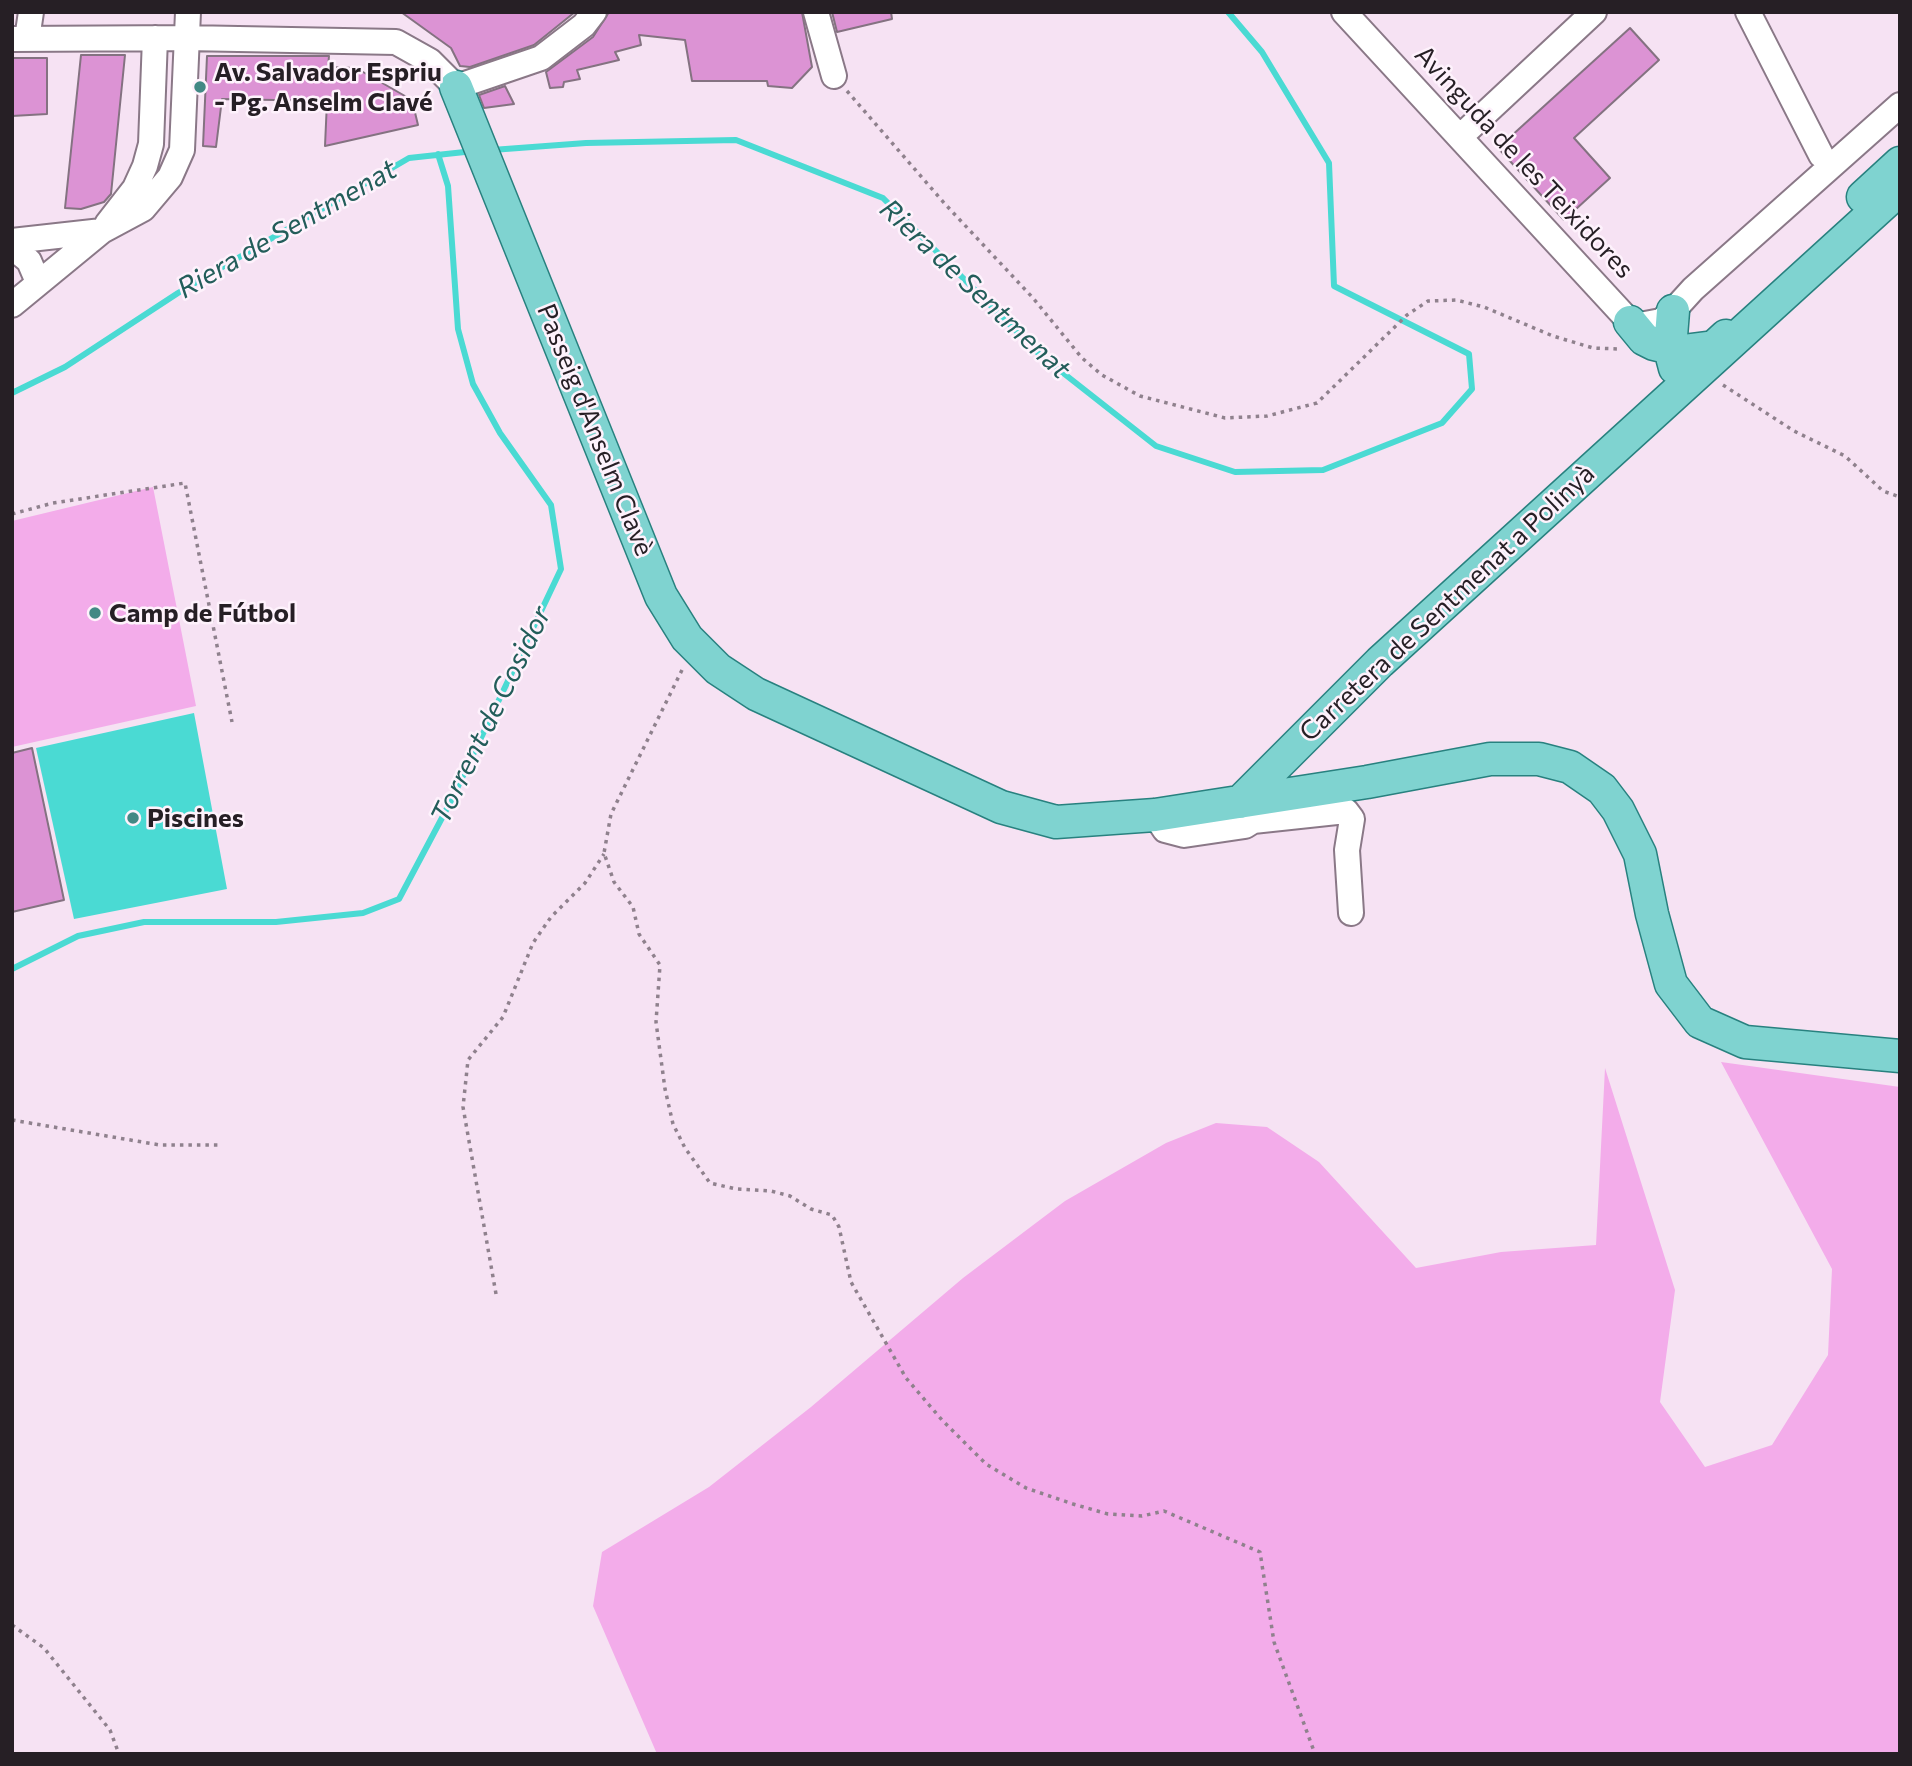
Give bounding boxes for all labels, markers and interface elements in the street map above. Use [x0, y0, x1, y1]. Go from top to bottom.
street label: Avinguda de les Teixidores [1408, 39, 1640, 285]
place label: Av. Salvador Espriu - Pg. Anselm Clavé [214, 56, 442, 118]
marker: Av. Salvador Espriu - Pg. Anselm Clavé [192, 79, 208, 95]
water label: Riera de Sentmenat [171, 152, 403, 306]
water label: Riera de Sentmenat [873, 192, 1077, 386]
street label: Passeig d'Anselm Clavè [530, 300, 660, 560]
street label: Carretera de Sentmenat a Polinyà [1293, 458, 1601, 748]
place label: Camp de Fútbol [109, 597, 296, 629]
water label: Torrent de Cosidor [424, 601, 558, 829]
marker: Camp de Fútbol [87, 605, 103, 621]
place label: Piscines [147, 802, 244, 834]
marker: Piscines [125, 810, 141, 826]

